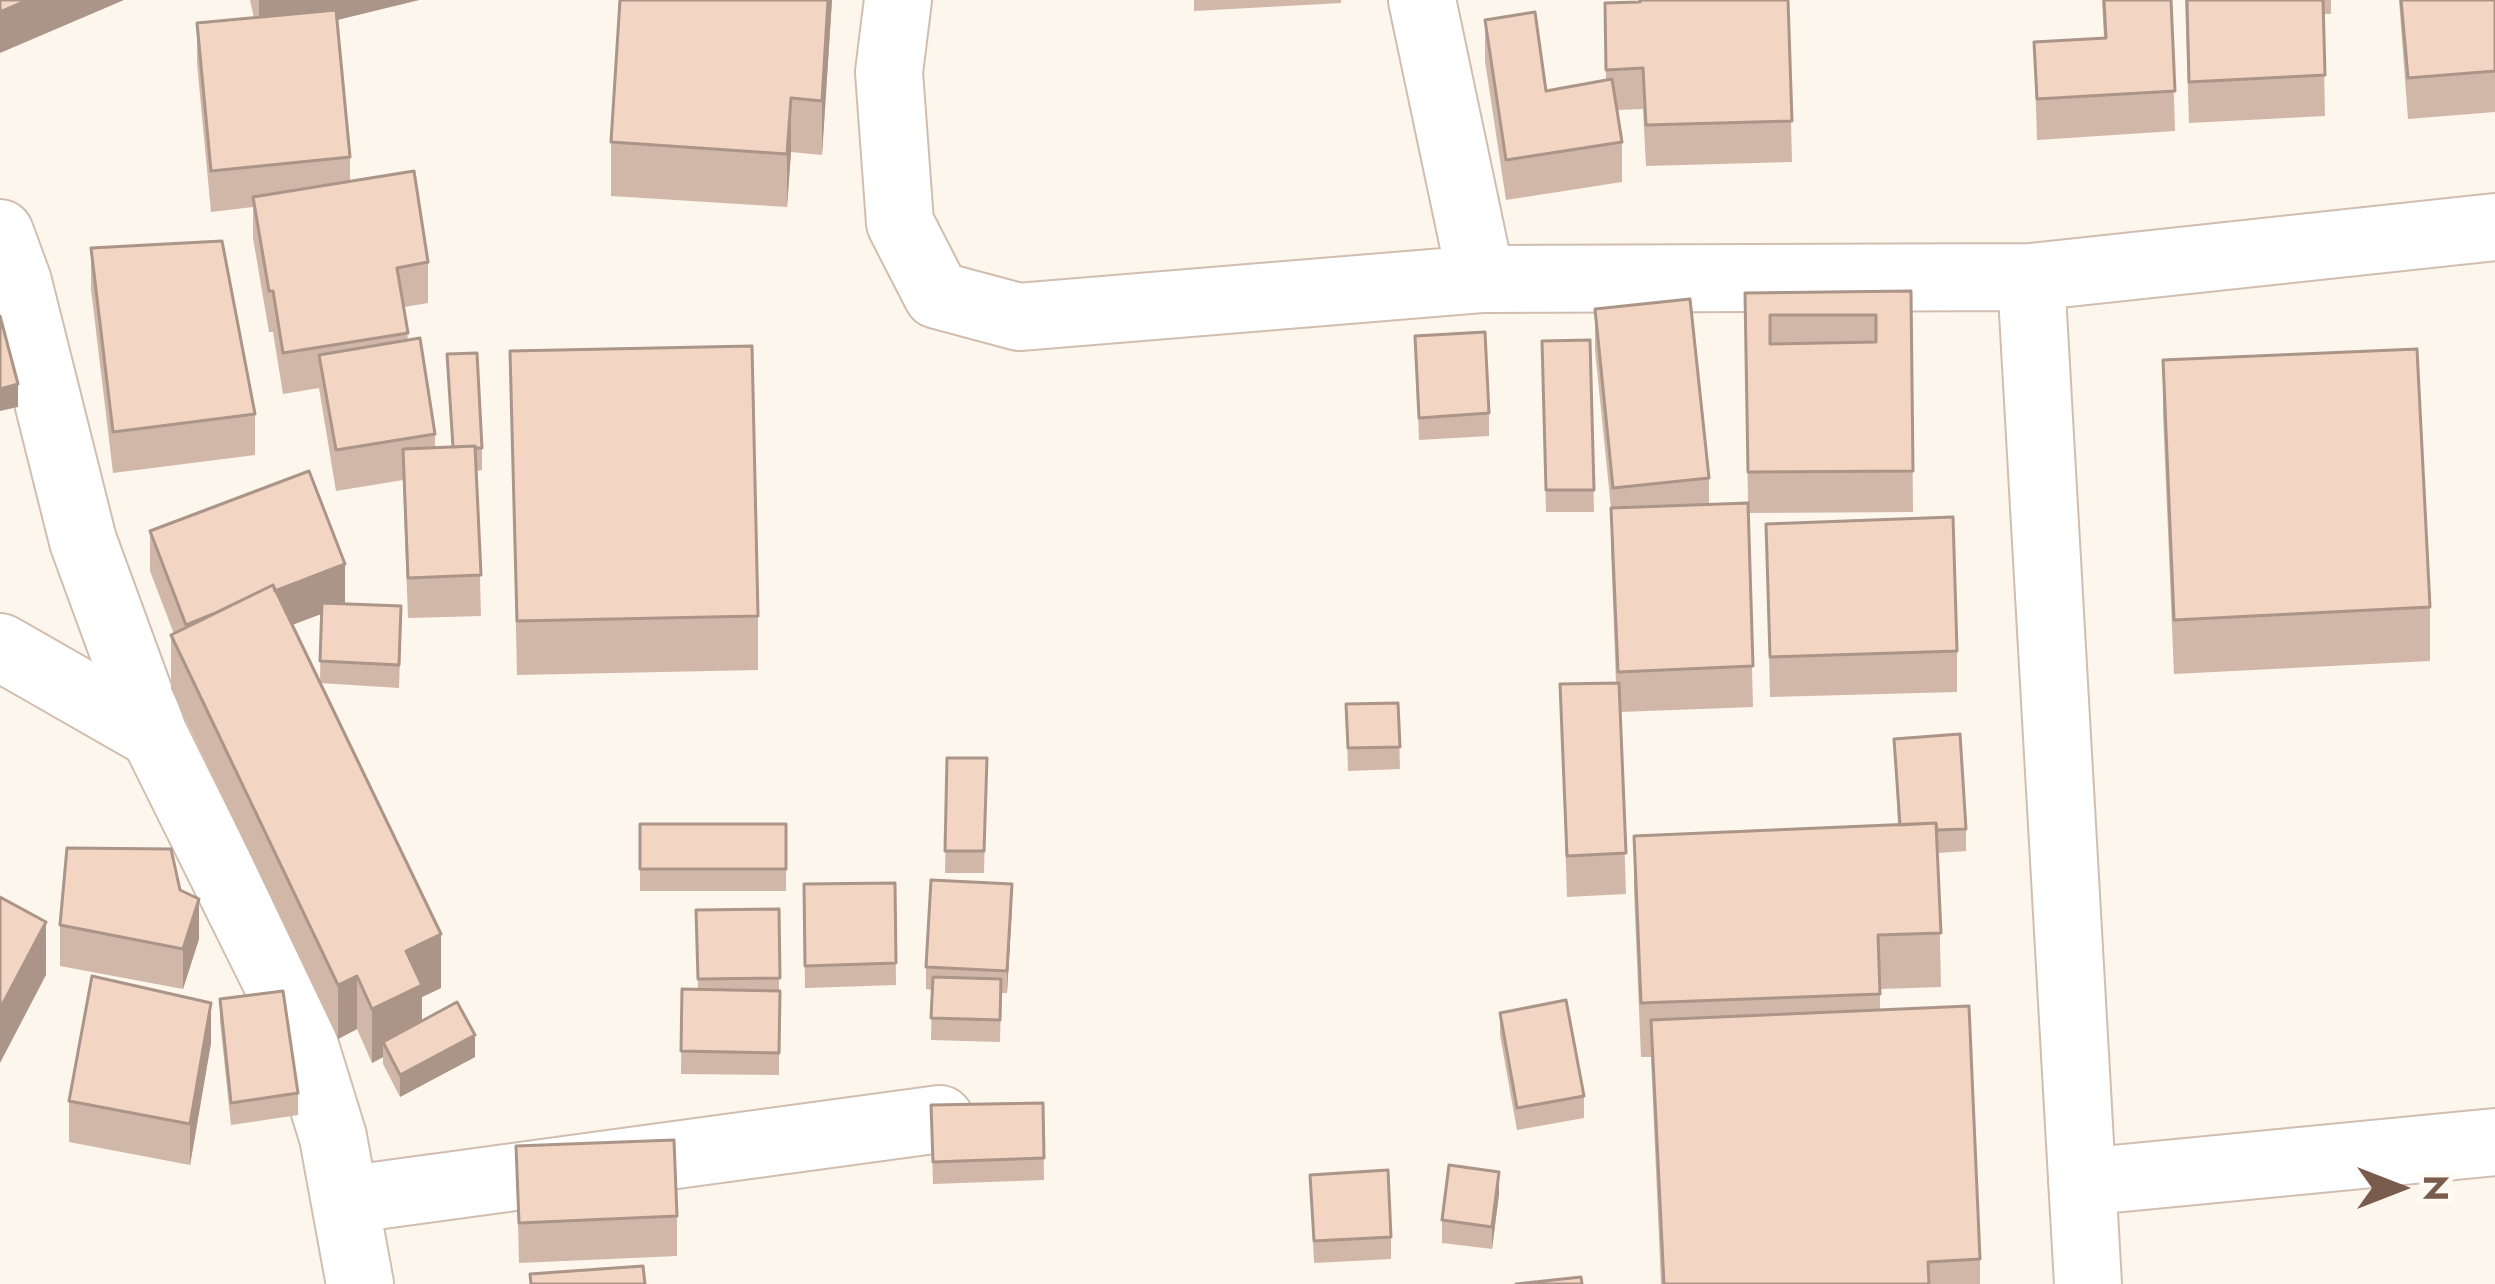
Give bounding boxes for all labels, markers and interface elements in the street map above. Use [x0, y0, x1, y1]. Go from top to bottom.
north arrow [2339, 1128, 2459, 1248]
text: N [2412, 1175, 2459, 1201]

